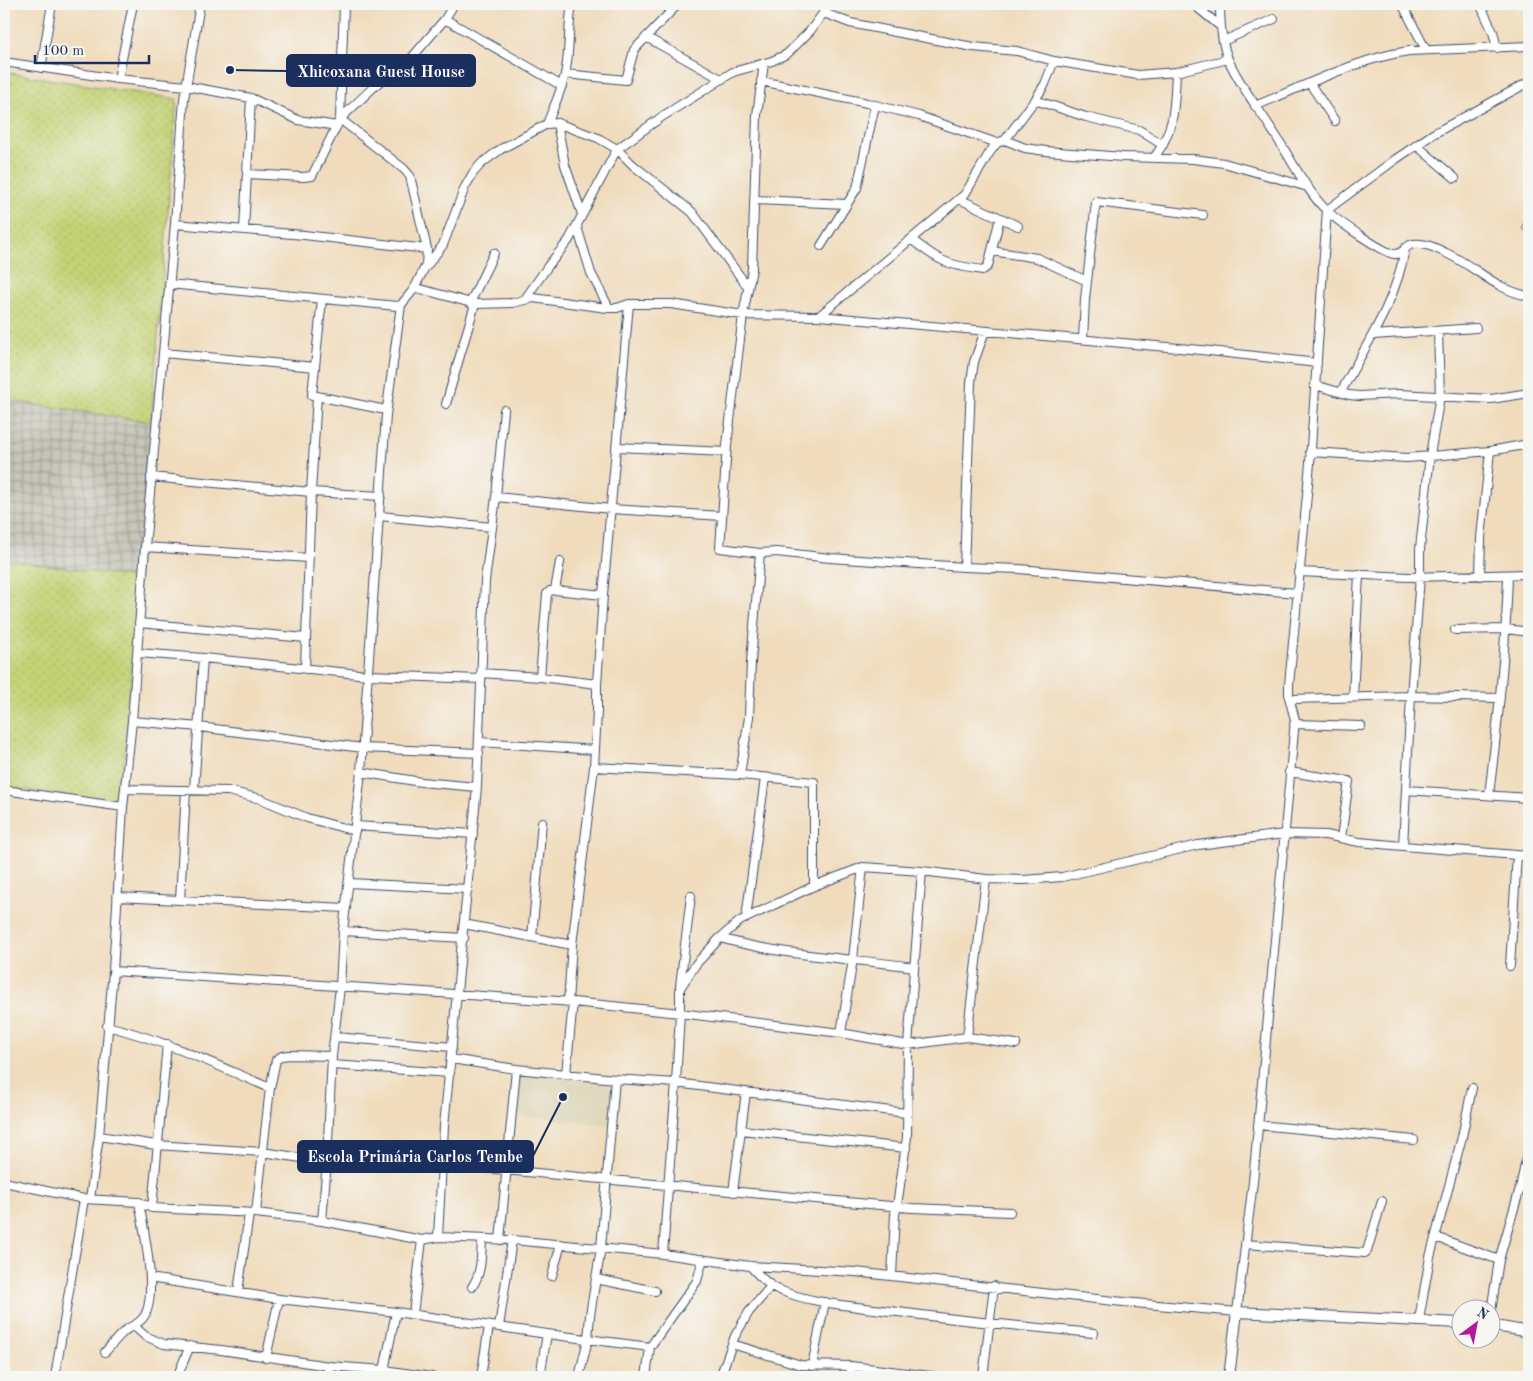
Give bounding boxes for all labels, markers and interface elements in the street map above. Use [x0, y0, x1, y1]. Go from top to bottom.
scale bar [35, 32, 149, 64]
text: 100 m [42, 44, 84, 59]
callout: Xhicoxana Guest House [287, 55, 475, 86]
text: Xhicoxana Guest House [297, 65, 465, 81]
callout: Escola Primária Carlos Tembe [298, 1141, 533, 1172]
text: Escola Primária Carlos Tembe [307, 1150, 523, 1166]
north arrow [1450, 1298, 1500, 1348]
text: N [1474, 1305, 1491, 1323]

